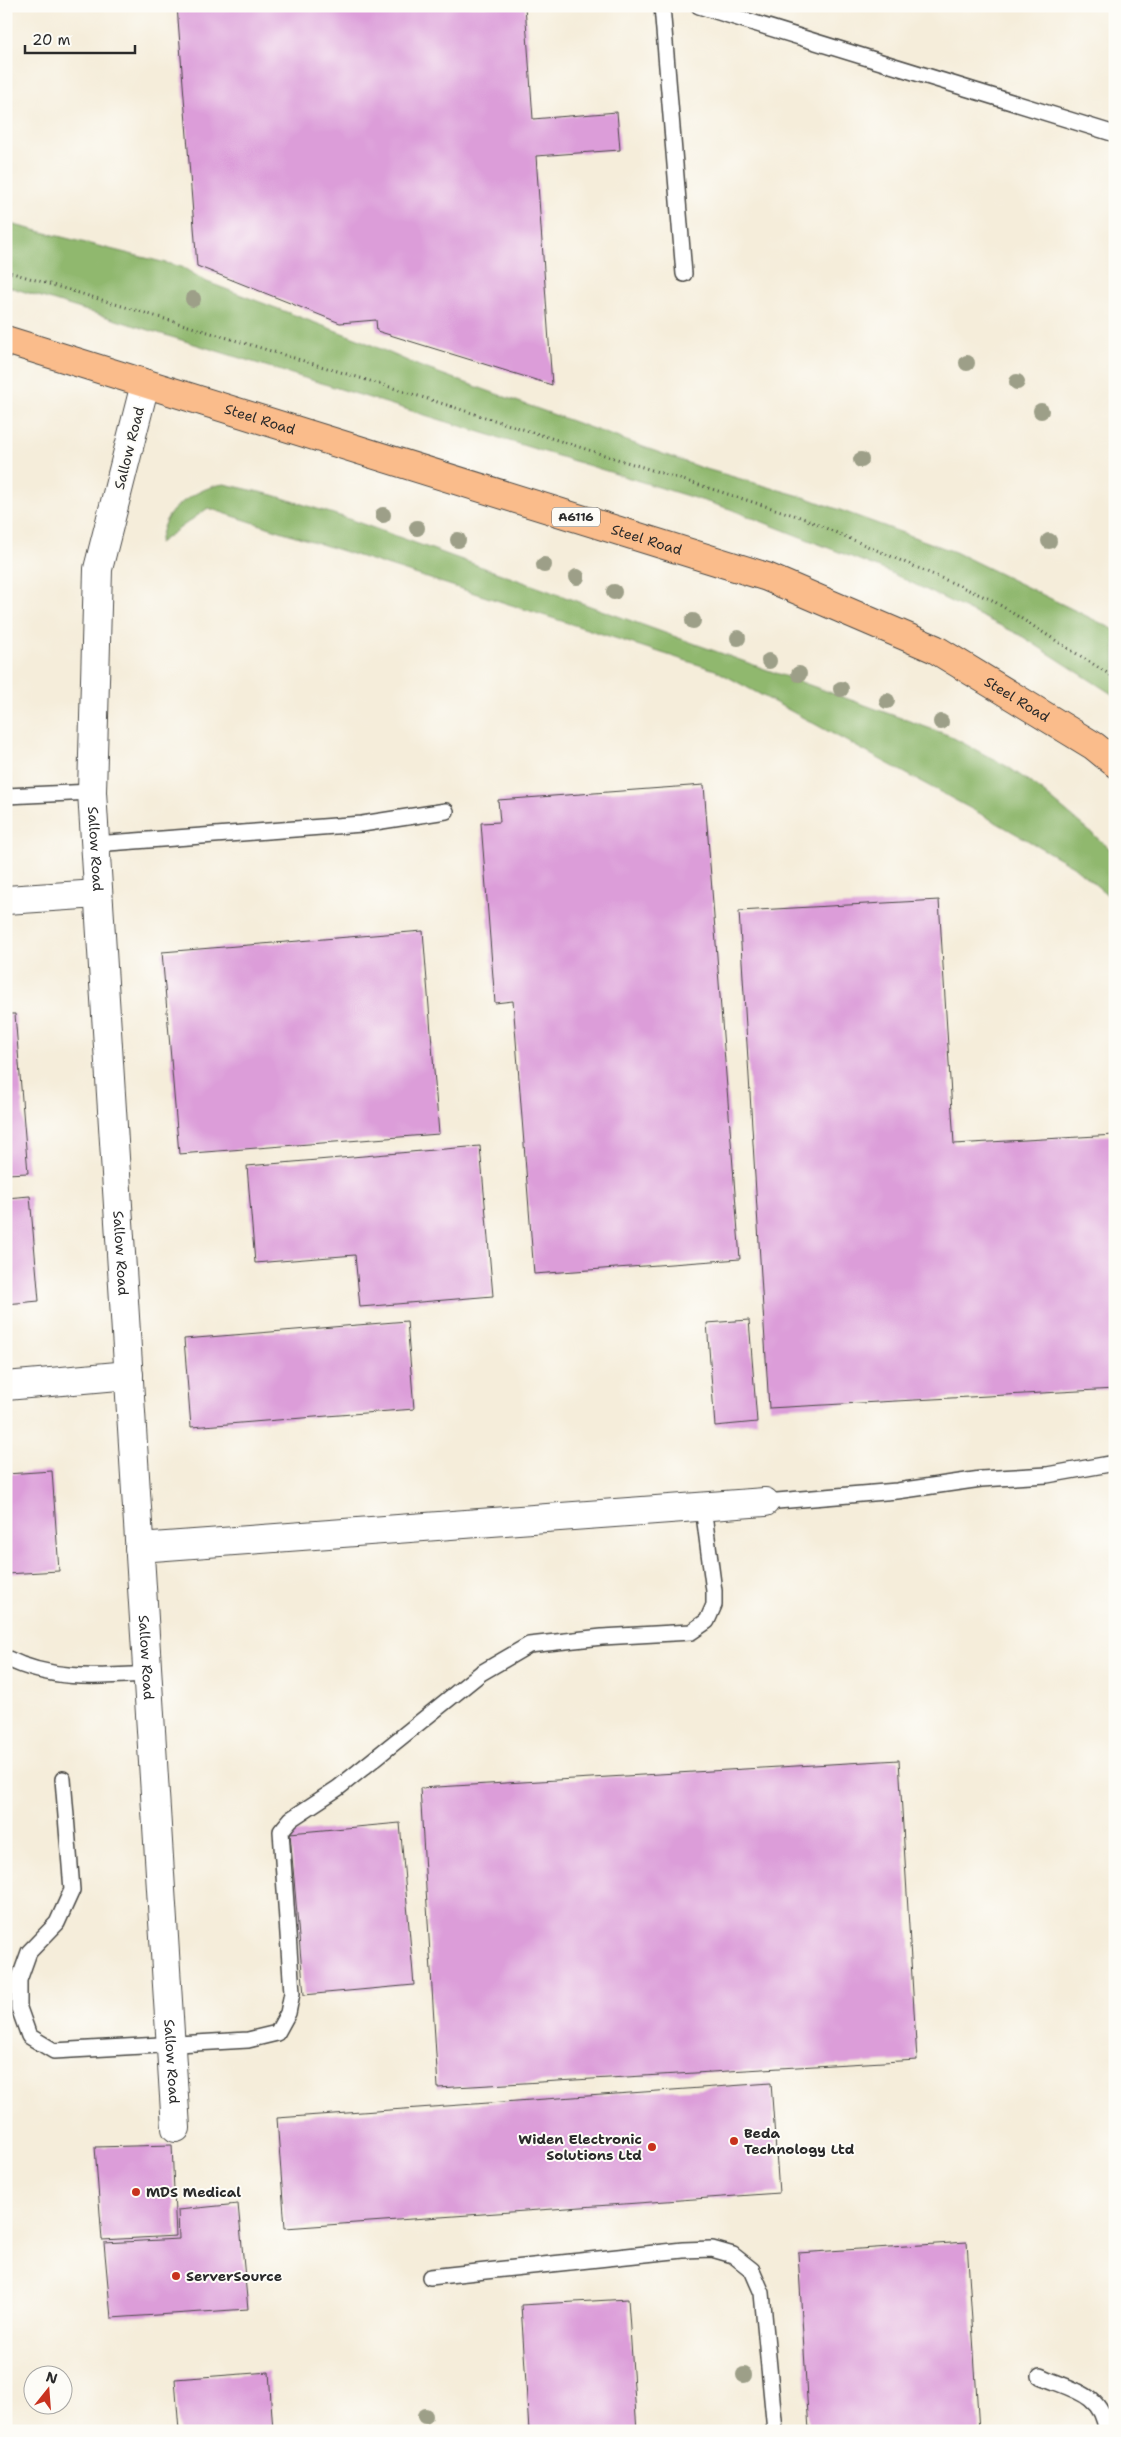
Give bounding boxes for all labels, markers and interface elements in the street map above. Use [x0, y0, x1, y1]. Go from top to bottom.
scale bar [25, 22, 135, 54]
text: 20 m [32, 30, 71, 50]
street label: Steel Road [222, 400, 298, 439]
street label: Sallow Road [110, 405, 148, 491]
road number: A6116 [552, 508, 600, 526]
street label: Steel Road [609, 520, 684, 559]
street label: Steel Road [981, 672, 1053, 726]
street label: Sallow Road [84, 806, 107, 892]
street label: Sallow Road [109, 1210, 133, 1296]
street label: Sallow Road [135, 1614, 158, 1700]
street label: Sallow Road [160, 2019, 183, 2105]
place label: Beda Technology Ltd [744, 2124, 855, 2158]
place label: Widen Electronic Solutions Ltd [518, 2130, 642, 2164]
marker: Beda Technology Ltd [728, 2135, 740, 2147]
marker: Widen Electronic Solutions Ltd [646, 2141, 658, 2153]
place label: MDS Medical [146, 2183, 241, 2201]
marker: MDS Medical [130, 2186, 142, 2198]
place label: ServerSource [186, 2267, 282, 2285]
marker: ServerSource [170, 2270, 182, 2282]
north arrow [22, 2364, 72, 2414]
text: N [44, 2367, 60, 2388]

